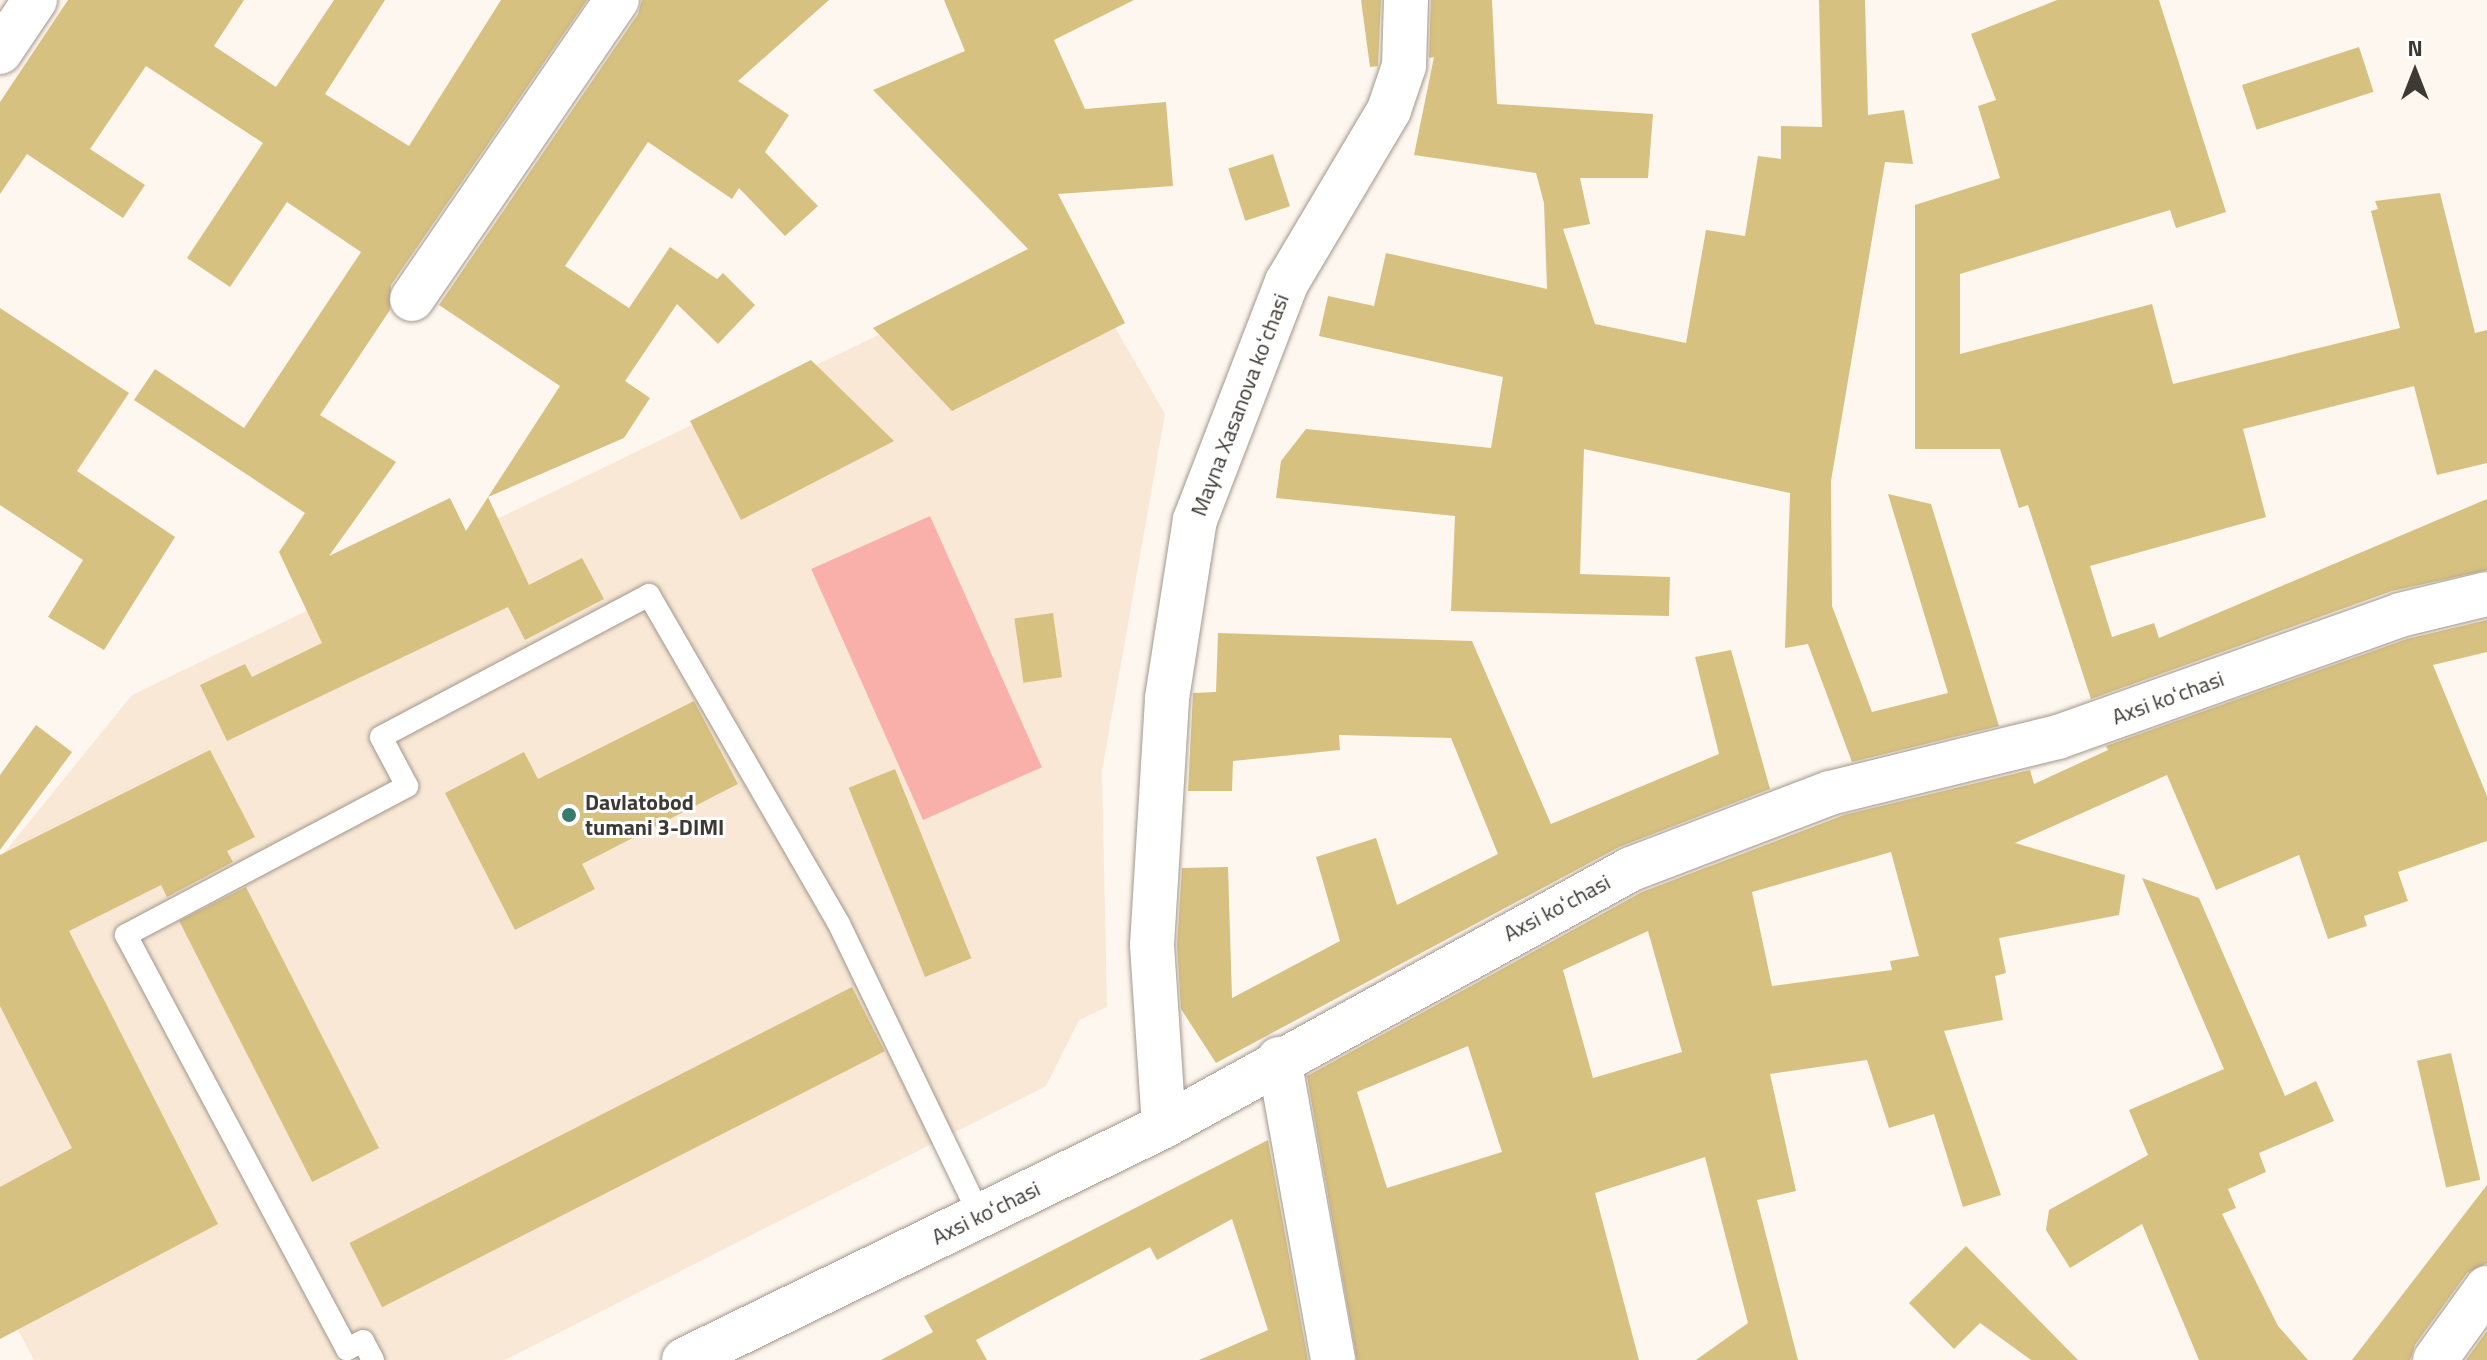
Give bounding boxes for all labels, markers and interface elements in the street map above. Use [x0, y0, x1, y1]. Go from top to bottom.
text: N [2407, 31, 2423, 65]
north arrow [2375, 32, 2455, 112]
street label: Mayna Xasanova koʻchasi [1185, 290, 1295, 520]
street label: Axsi koʻchasi [2108, 666, 2228, 730]
place label: Davlatobod tumani 3-DIMI [585, 789, 724, 840]
marker: Davlatobod tumani 3-DIMI [560, 806, 578, 824]
street label: Axsi koʻchasi [1499, 869, 1615, 947]
street label: Axsi koʻchasi [928, 1175, 1044, 1251]

